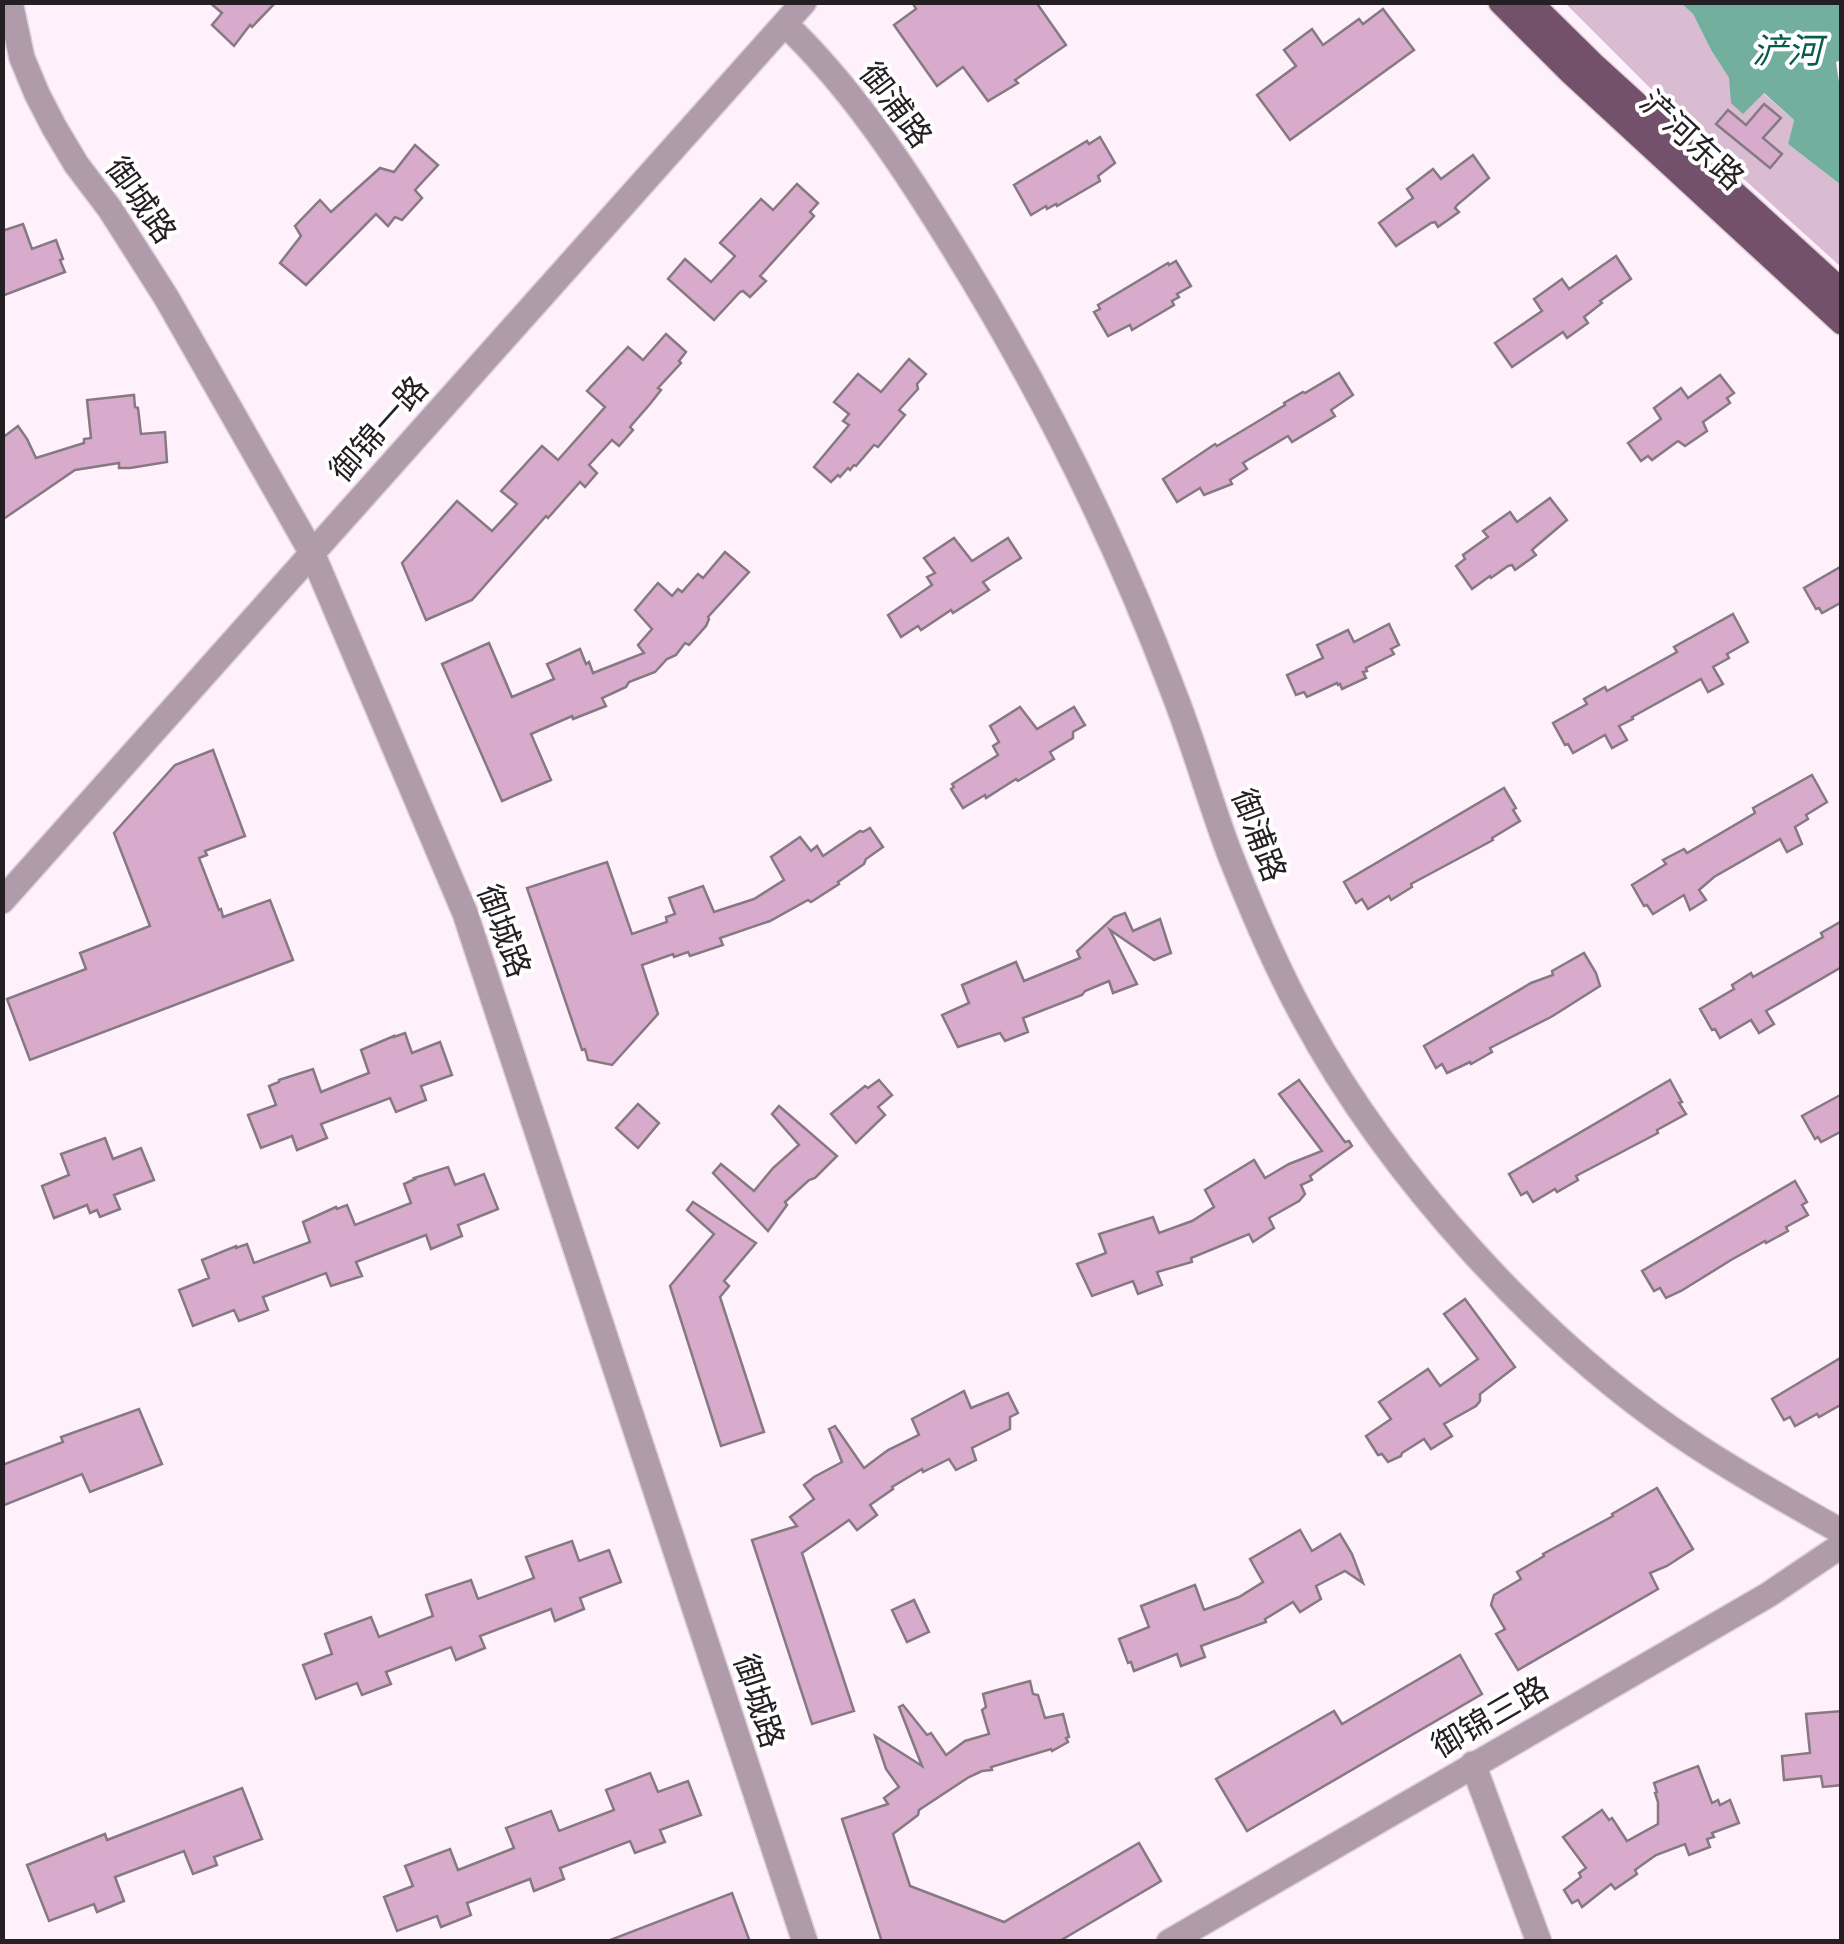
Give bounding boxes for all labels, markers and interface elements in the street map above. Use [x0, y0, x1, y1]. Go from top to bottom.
water label: 浐河 [1752, 28, 1828, 72]
street label: 御浦路 [852, 54, 942, 155]
street label: 浐河东路 [1632, 81, 1753, 198]
street label: 御城路 [98, 149, 186, 250]
street label: 御锦一路 [321, 367, 436, 489]
street label: 御浦路 [1224, 783, 1296, 887]
street label: 御城路 [470, 879, 540, 983]
street label: 御城路 [726, 1649, 794, 1753]
street label: 御锦三路 [1424, 1667, 1555, 1765]

